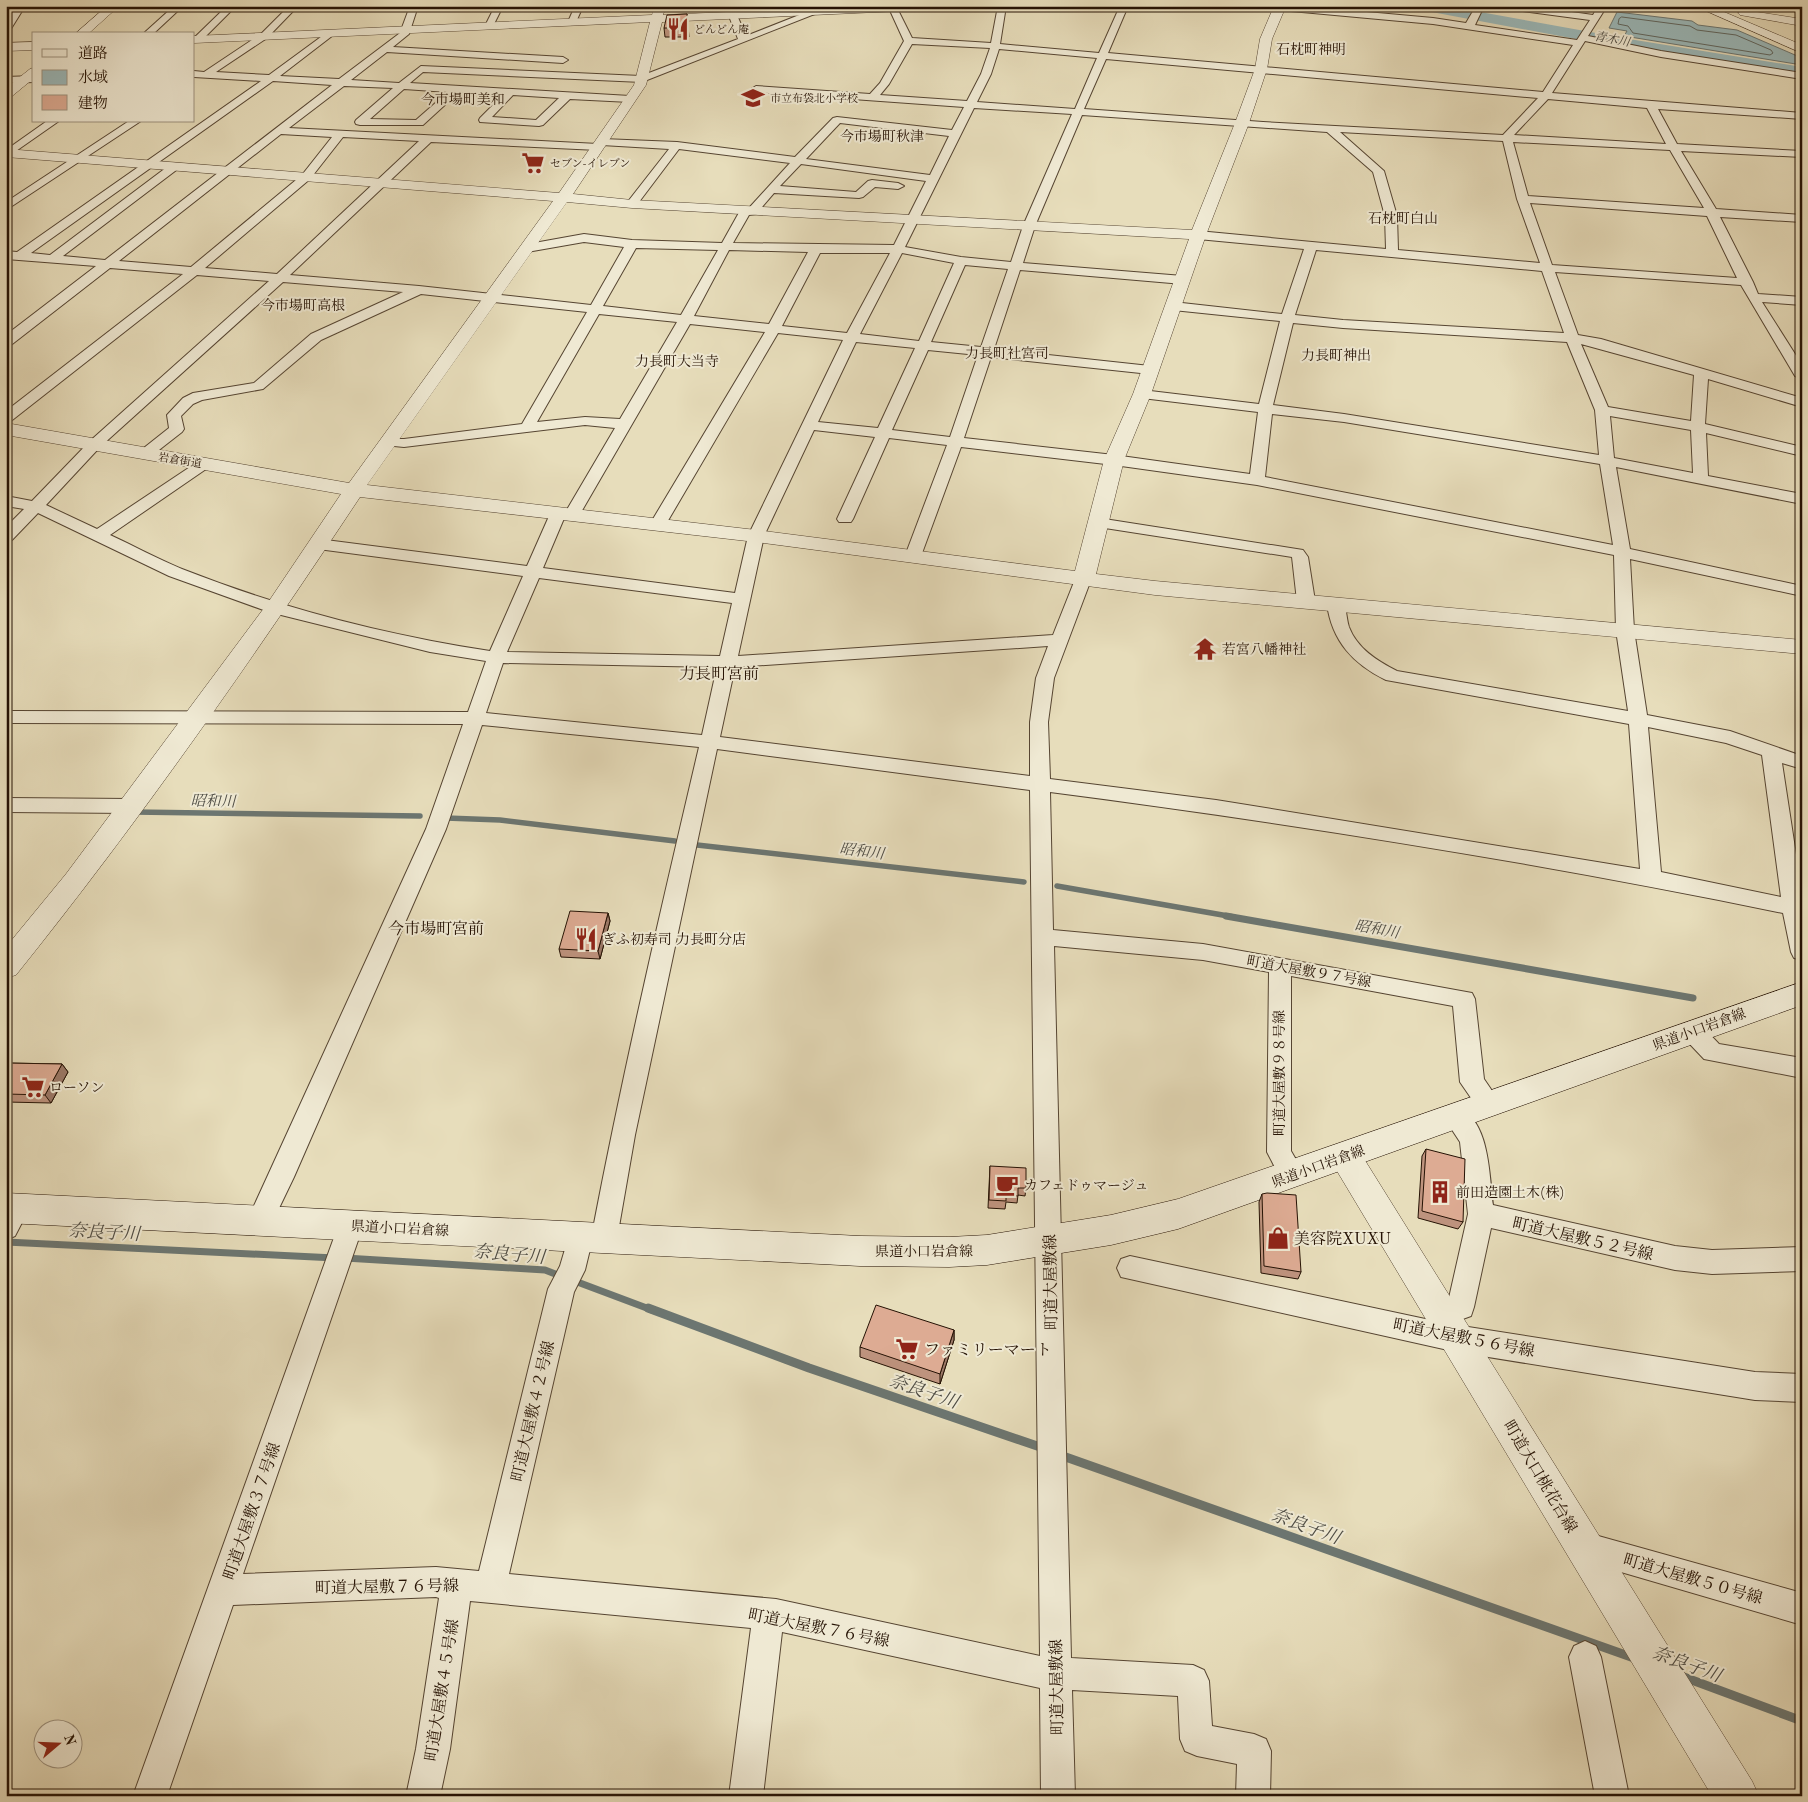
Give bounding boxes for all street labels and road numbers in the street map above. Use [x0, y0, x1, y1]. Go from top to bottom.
street label: 岩倉街道 [157, 451, 203, 470]
street label: 町道大屋敷９７号線 [1246, 953, 1372, 990]
street label: 県道小口岩倉線 [1651, 1006, 1748, 1053]
street label: 町道大屋敷９８号線 [1272, 1010, 1287, 1136]
street label: 県道小口岩倉線 [1270, 1143, 1367, 1190]
street label: 町道大屋敷５２号線 [1511, 1214, 1655, 1264]
street label: 県道小口岩倉線 [351, 1218, 449, 1239]
street label: 町道大屋敷線 [1041, 1234, 1061, 1330]
street label: 県道小口岩倉線 [875, 1244, 973, 1259]
street label: 町道大屋敷５６号線 [1391, 1315, 1536, 1361]
street label: 町道大屋敷４２号線 [508, 1339, 558, 1483]
street label: 町道大口桃花台線 [1499, 1417, 1581, 1536]
street label: 町道大屋敷３７号線 [220, 1440, 284, 1582]
street label: 町道大屋敷５０号線 [1621, 1550, 1764, 1607]
street label: 町道大屋敷７６号線 [315, 1577, 459, 1597]
street label: 町道大屋敷７６号線 [746, 1605, 891, 1651]
street label: 町道大屋敷４５号線 [422, 1618, 462, 1763]
street label: 町道大屋敷線 [1047, 1639, 1067, 1735]

